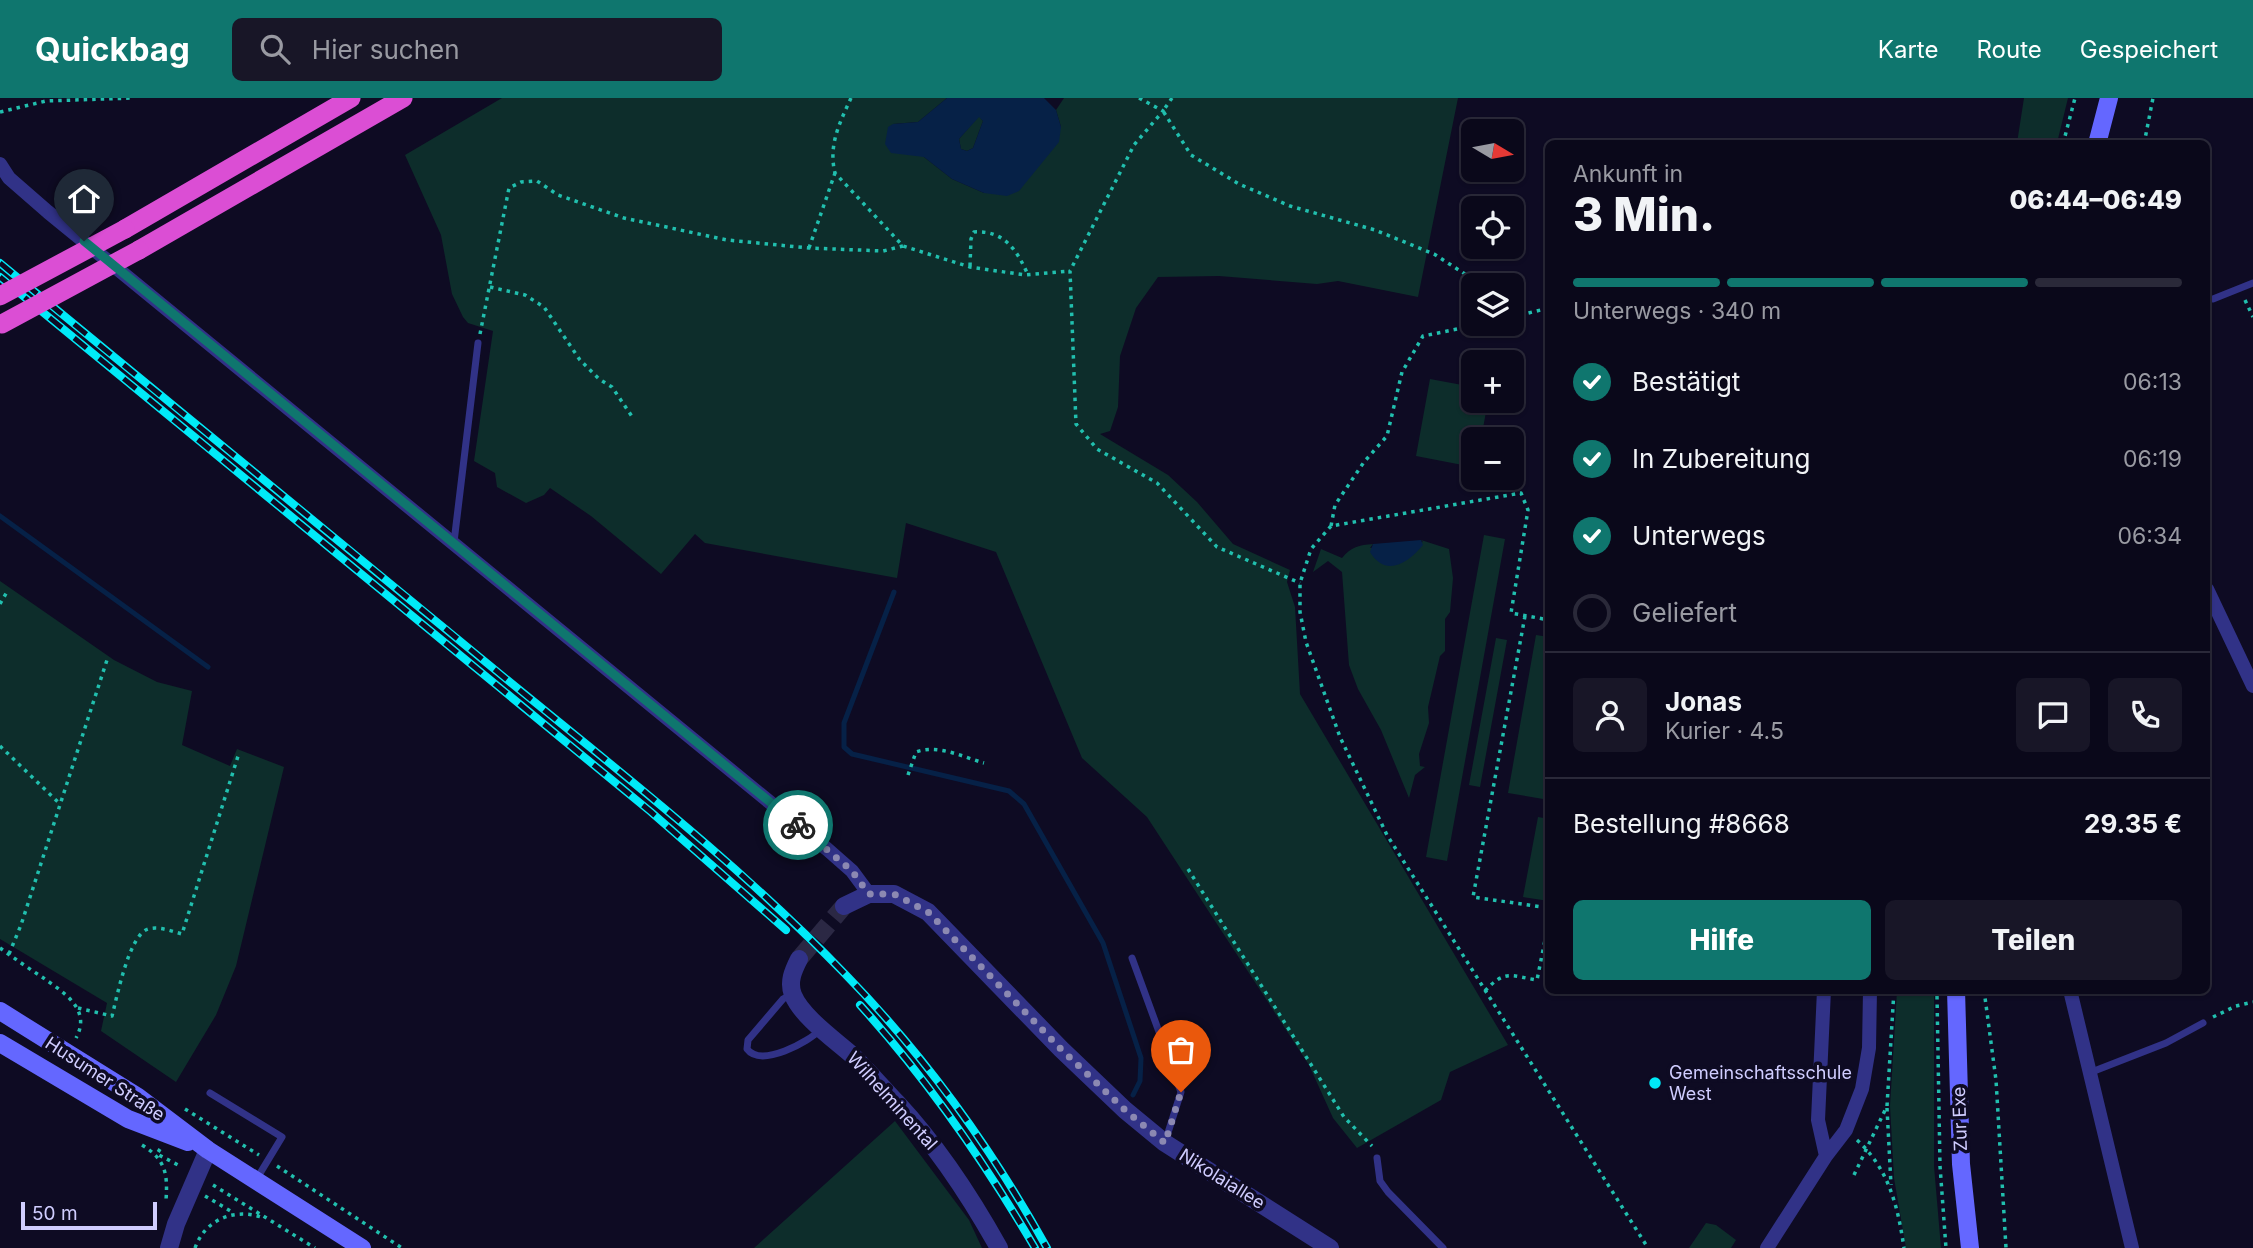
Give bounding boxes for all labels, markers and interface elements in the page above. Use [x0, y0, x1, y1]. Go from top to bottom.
search box [232, 18, 722, 81]
text: Quickbag [35, 29, 190, 69]
icon: search [256, 30, 294, 68]
text: Hier suchen [312, 34, 460, 65]
text: Karte [1878, 35, 1938, 64]
text: Route [1976, 35, 2042, 64]
text: Gespeichert [2080, 35, 2218, 64]
north arrow [1461, 119, 1524, 182]
map controls [1461, 119, 1524, 490]
text: Ankunft in [1573, 160, 1683, 188]
pin [54, 169, 114, 241]
icon: home [65, 180, 103, 218]
text: 06:44–06:49 [2009, 184, 2182, 215]
text: 3 Min. [1573, 186, 1715, 242]
button: locate [1461, 196, 1524, 259]
button: layers [1461, 273, 1524, 336]
text: Unterwegs · 340 m [1573, 297, 1781, 325]
button: + [1461, 350, 1524, 413]
icon: check [1573, 363, 1611, 401]
text: Bestätigt [1632, 366, 1740, 397]
text: 06:13 [2123, 368, 2182, 396]
button: − [1461, 427, 1524, 490]
icon: check [1573, 440, 1611, 478]
text: In Zubereitung [1632, 443, 1810, 474]
text: 06:19 [2123, 445, 2182, 473]
icon: check [1573, 517, 1611, 555]
text: Unterwegs [1632, 520, 1766, 551]
text: 06:34 [2118, 522, 2182, 550]
text: Geliefert [1632, 597, 1737, 628]
button: person [1573, 678, 1647, 752]
button: chat [2016, 678, 2090, 752]
button: phone [2108, 678, 2182, 752]
text: Jonas [1665, 686, 1742, 717]
text: Kurier · 4.5 [1665, 717, 1784, 745]
courier [763, 790, 833, 860]
icon: bike [779, 806, 817, 844]
text: Bestellung #8668 [1573, 808, 1790, 839]
text: 29.35 € [2084, 808, 2182, 839]
button: Hilfe [1573, 900, 1871, 980]
button: Teilen [1885, 900, 2182, 980]
pin [1151, 1020, 1211, 1092]
icon: bag [1162, 1031, 1200, 1069]
street label: Husumer Straße [42, 1032, 169, 1125]
street label: Wilhelminental [843, 1047, 942, 1154]
place label: Gemeinschaftsschule West [1669, 1062, 1852, 1104]
marker: Gemeinschaftsschule West [1647, 1075, 1663, 1091]
street label: Zur Exe [1948, 1086, 1971, 1152]
street label: Nikolaiallee [1176, 1144, 1269, 1213]
scale bar [21, 1199, 158, 1231]
text: 50 m [32, 1202, 78, 1225]

